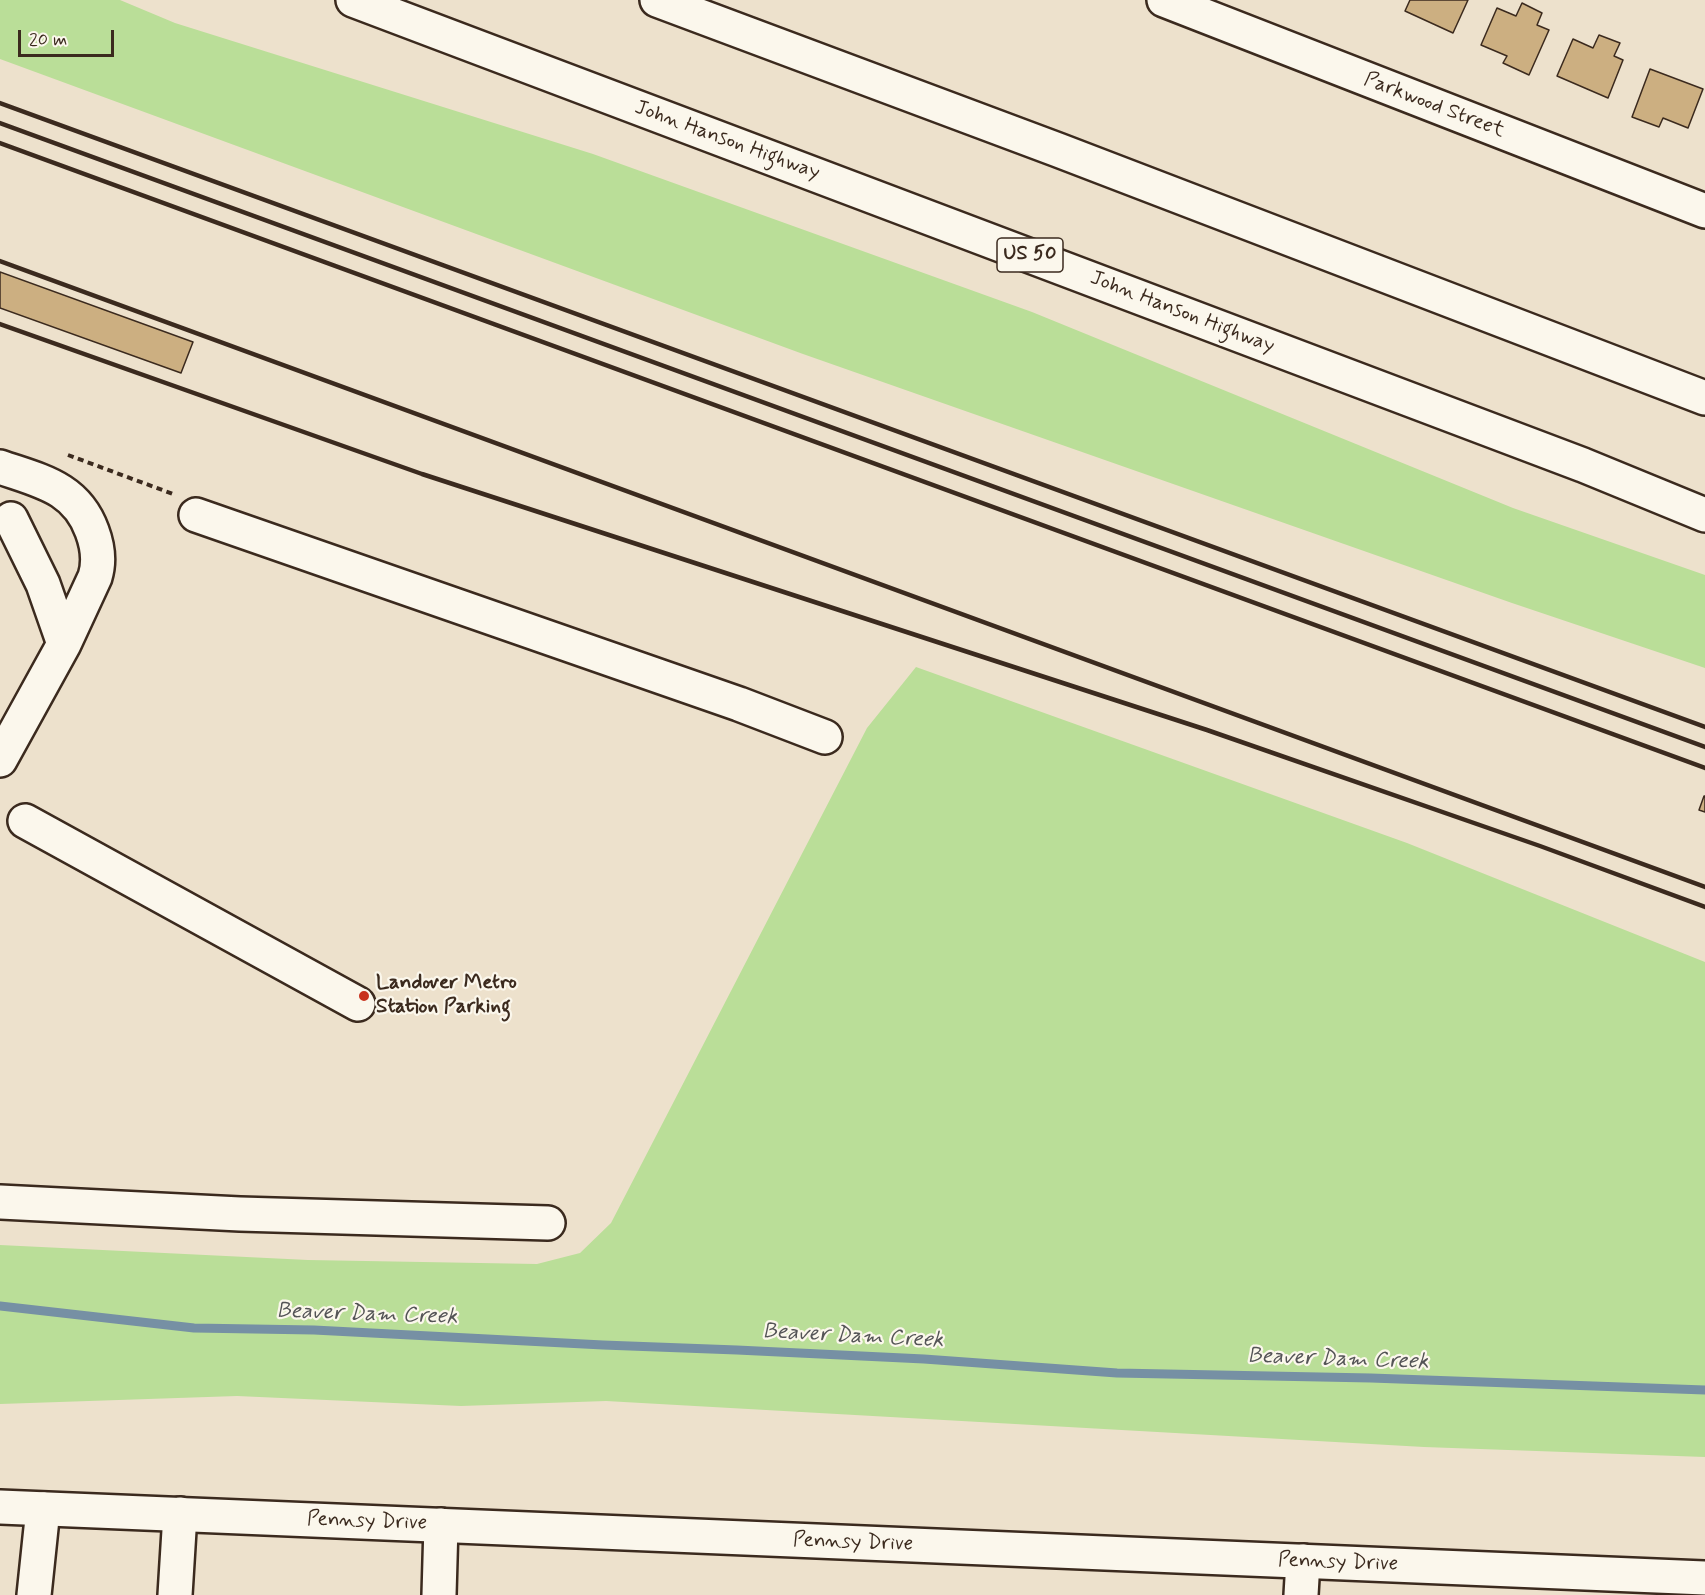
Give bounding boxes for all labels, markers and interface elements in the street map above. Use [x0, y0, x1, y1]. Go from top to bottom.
scale bar [21, 18, 117, 56]
text: 20 m [29, 28, 67, 52]
street label: Parkwood Street [1360, 68, 1508, 144]
street label: John Hanson Highway [631, 96, 823, 186]
road number: US 50 [997, 238, 1063, 272]
street label: John Hanson Highway [1086, 266, 1278, 360]
place label: Landover Metro Station Parking [376, 971, 517, 1021]
marker: Landover Metro Station Parking [357, 989, 371, 1003]
water label: Beaver Dam Creek [276, 1299, 458, 1331]
water label: Beaver Dam Creek [762, 1319, 944, 1355]
water label: Beaver Dam Creek [1247, 1344, 1429, 1376]
street label: Pennsy Drive [306, 1507, 428, 1537]
street label: Pennsy Drive [792, 1528, 914, 1558]
street label: Pennsy Drive [1277, 1548, 1399, 1578]

